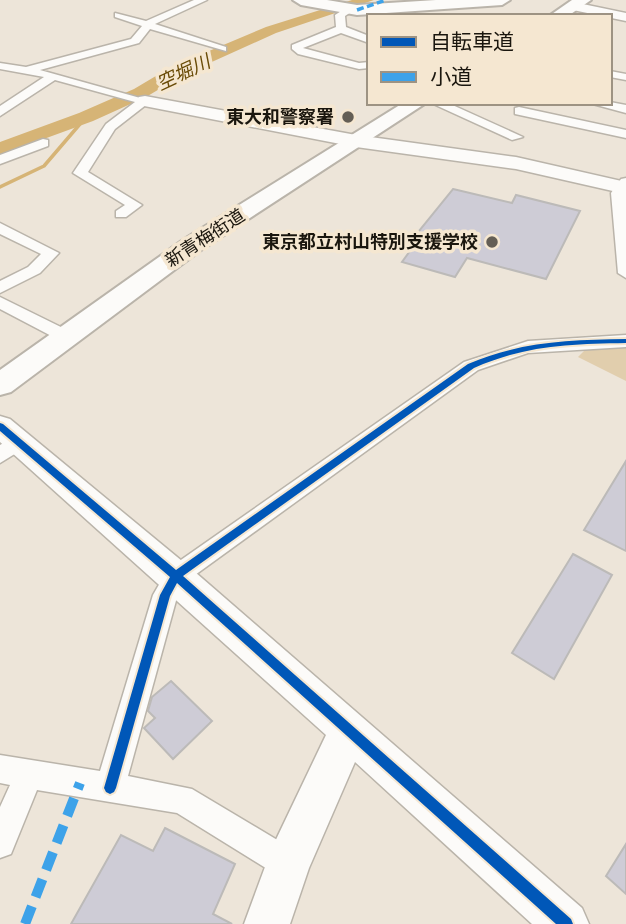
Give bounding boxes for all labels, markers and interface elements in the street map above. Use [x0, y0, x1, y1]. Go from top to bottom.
legend [367, 14, 612, 105]
text: 自転車道 [430, 24, 514, 55]
water label: 空堀川 [151, 46, 216, 96]
text: 小道 [430, 59, 472, 90]
place label: 東大和警察署 [226, 102, 334, 129]
marker: 東大和警察署 [340, 109, 356, 125]
street label: 新青梅街道 [159, 201, 249, 273]
place label: 東京都立村山特別支援学校 [262, 227, 478, 254]
marker: 東京都立村山特別支援学校 [484, 234, 500, 250]

